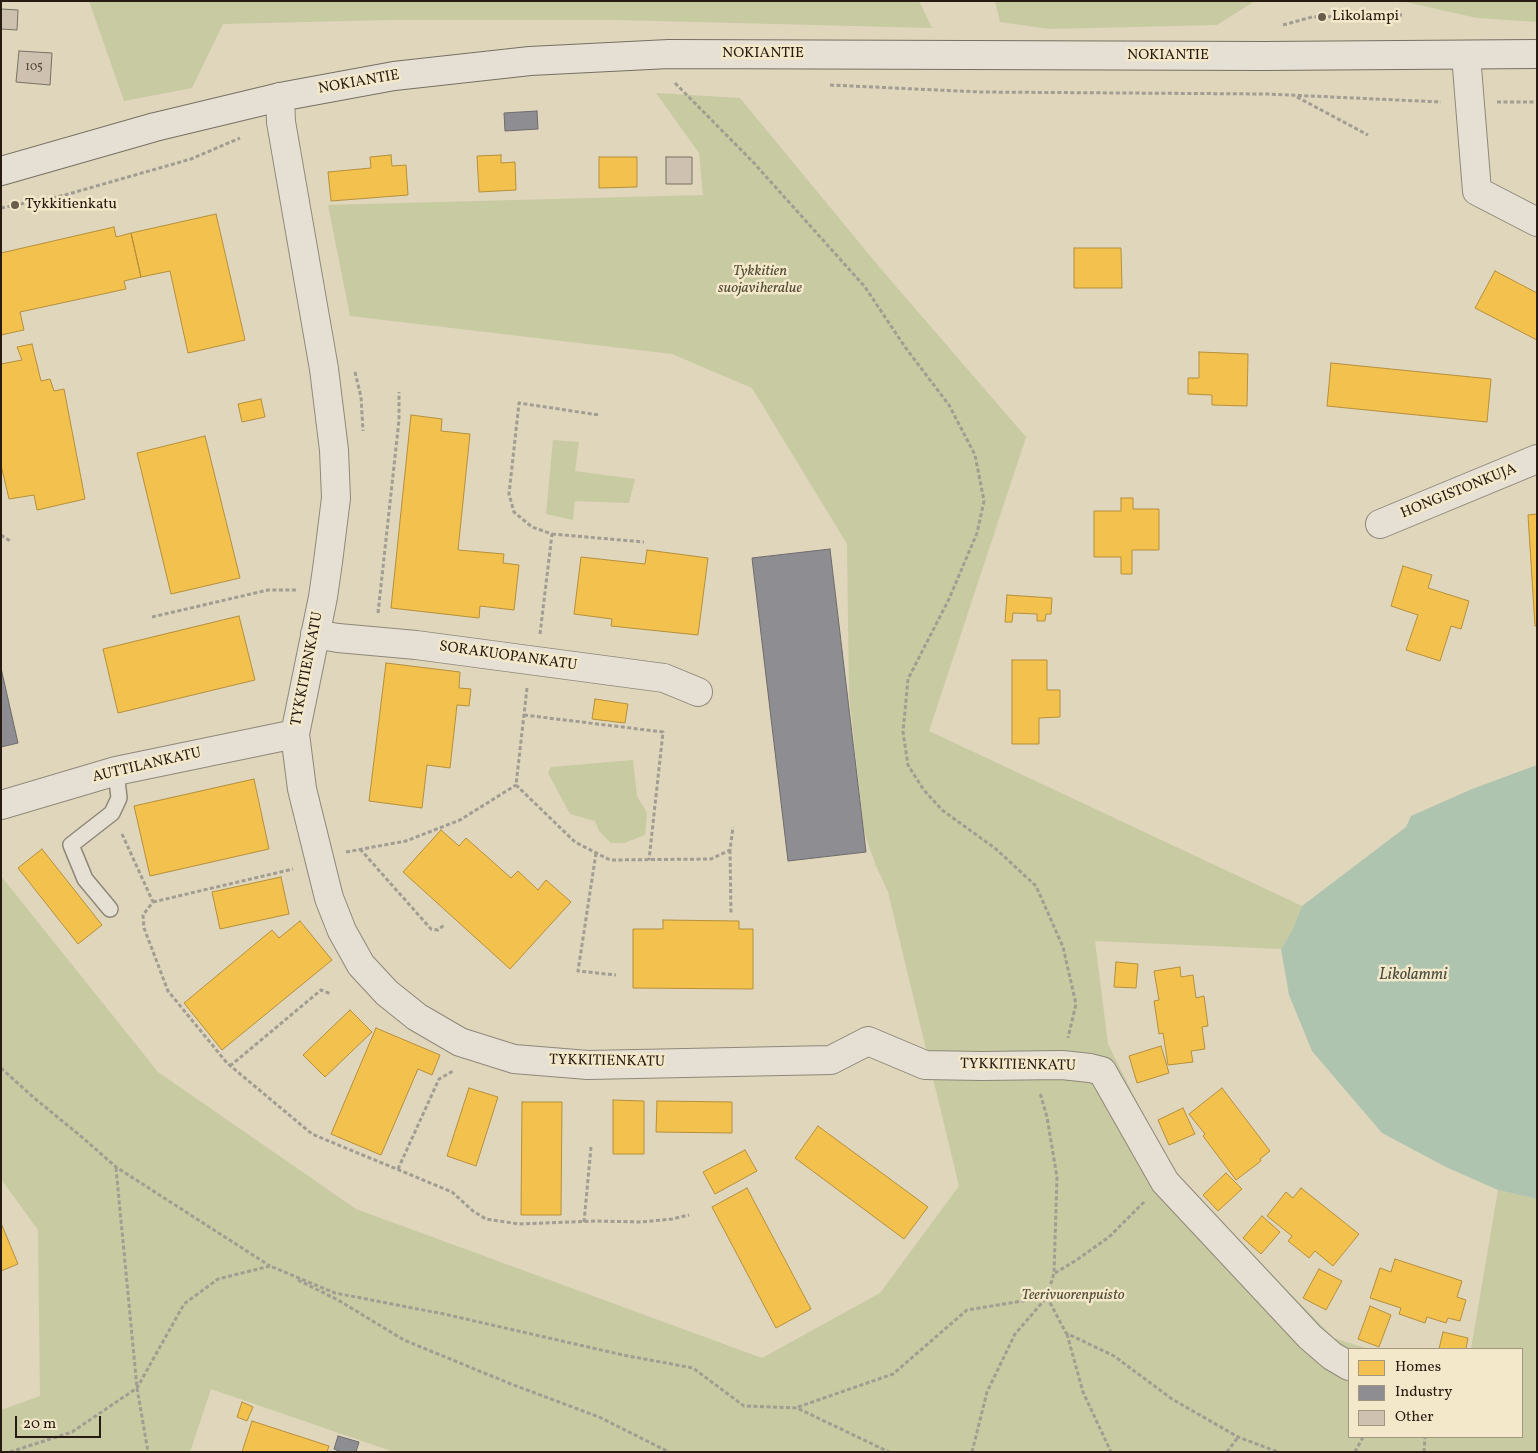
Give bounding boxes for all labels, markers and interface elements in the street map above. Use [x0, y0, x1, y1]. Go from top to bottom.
place label: Likolampi [1332, 8, 1399, 26]
marker: Likolampi [1316, 11, 1328, 23]
street label: NOKIANTIE [722, 45, 804, 63]
street label: NOKIANTIE [1127, 47, 1209, 65]
house number: 105 [25, 61, 43, 75]
street label: NOKIANTIE [317, 67, 401, 99]
place label: Tykkitienkatu [25, 196, 117, 214]
marker: Tykkitienkatu [9, 199, 21, 211]
park label: Tykkitien suojaviheralue [718, 263, 802, 298]
street label: HONGISTONKUJA [1398, 461, 1520, 523]
street label: TYKKITIENKATU [288, 610, 328, 728]
street label: SORAKUOPANKATU [438, 638, 578, 676]
street label: AUTTILANKATU [91, 745, 203, 787]
water label: Likolammi [1379, 966, 1447, 986]
street label: TYKKITIENKATU [549, 1052, 665, 1072]
street label: TYKKITIENKATU [960, 1056, 1076, 1076]
park label: Teerivuorenpuisto [1021, 1287, 1125, 1305]
legend [1348, 1348, 1523, 1438]
text: Homes [1395, 1357, 1441, 1378]
text: Industry [1395, 1382, 1452, 1403]
scale bar [18, 1406, 104, 1438]
text: Other [1395, 1407, 1434, 1428]
text: 20 m [23, 1414, 56, 1435]

